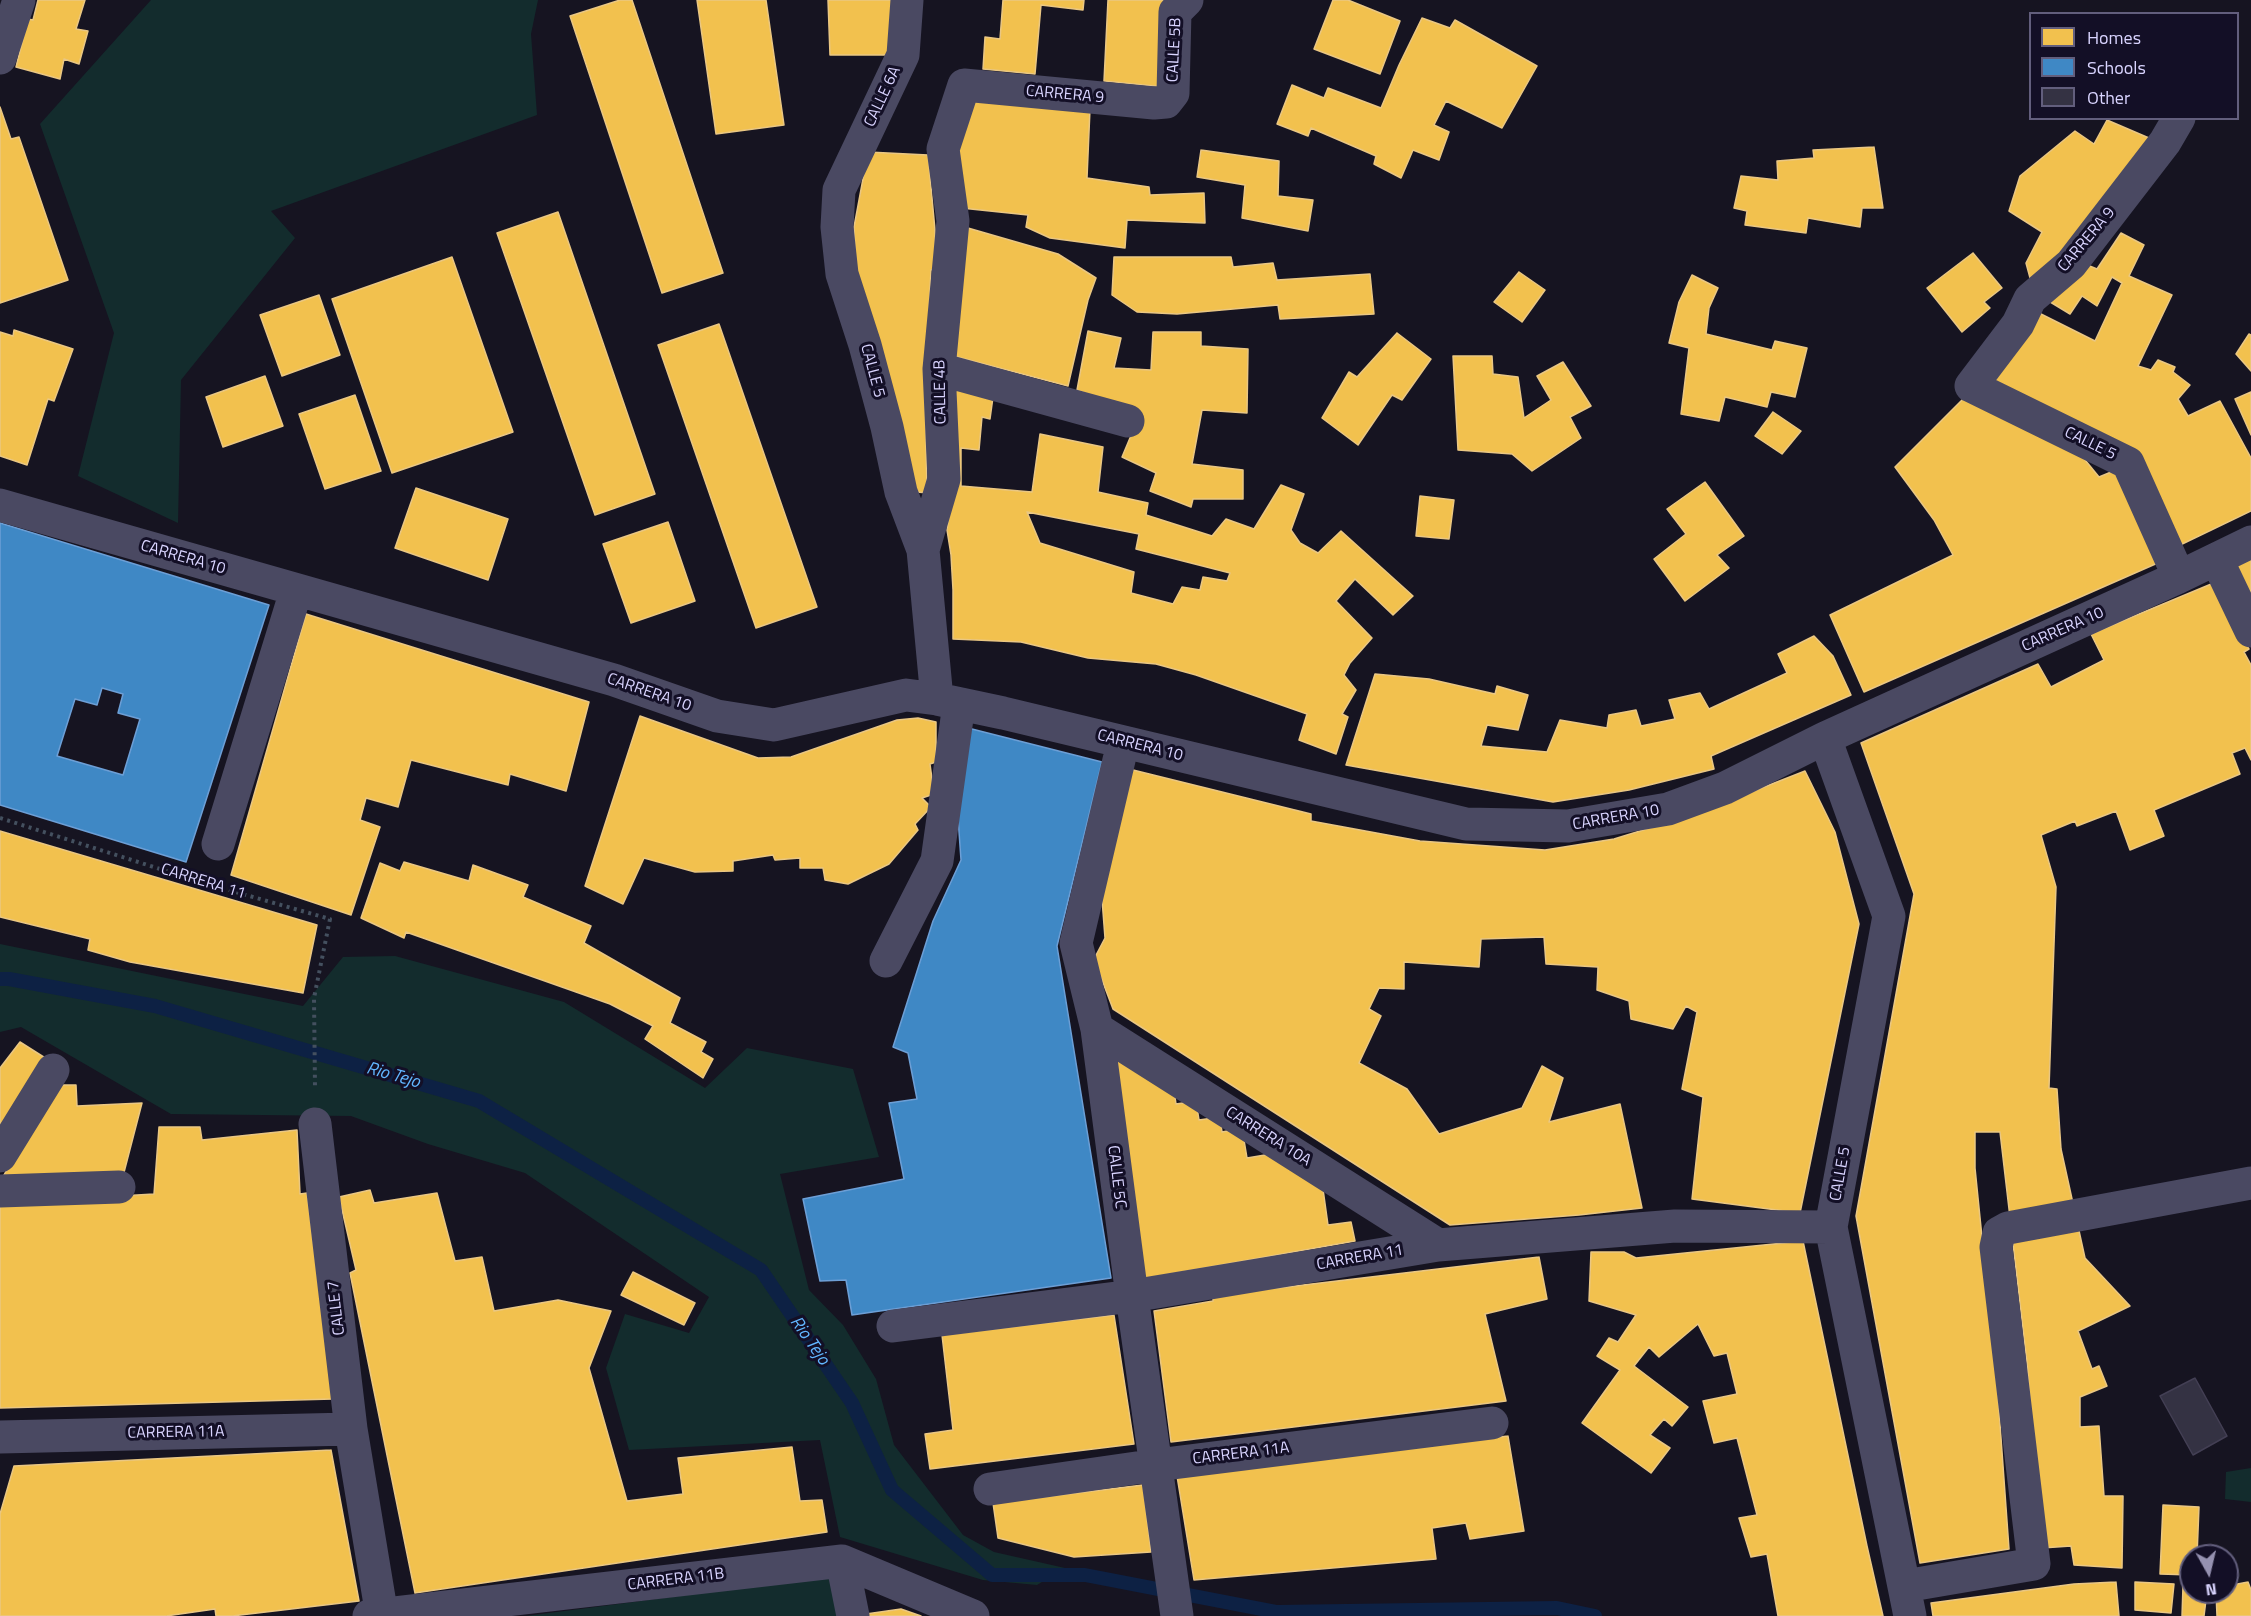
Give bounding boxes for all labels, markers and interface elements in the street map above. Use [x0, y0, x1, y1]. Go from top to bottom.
legend [2029, 12, 2239, 120]
street label: CALLE 5B [1164, 17, 1186, 83]
text: Homes [2087, 24, 2141, 51]
text: Schools [2087, 54, 2146, 81]
street label: CALLE 6A [861, 64, 905, 130]
street label: CARRERA 9 [1025, 82, 1105, 108]
text: Other [2087, 84, 2130, 111]
street label: CARRERA 9 [2054, 204, 2120, 276]
street label: CALLE 5 [856, 342, 888, 400]
street label: CALLE 4B [931, 359, 951, 425]
street label: CALLE 5 [2061, 423, 2119, 465]
street label: CARRERA 10 [138, 537, 228, 579]
street label: CARRERA 10 [2019, 603, 2107, 657]
street label: CARRERA 10 [604, 670, 694, 716]
street label: CARRERA 10 [1095, 726, 1185, 766]
street label: CARRERA 10 [1571, 801, 1661, 835]
street label: CARRERA 11 [158, 860, 248, 904]
water label: Rio Tejo [364, 1058, 422, 1094]
street label: CARRERA 10A [1222, 1103, 1314, 1171]
street label: CALLE 5C [1103, 1144, 1129, 1210]
street label: CALLE 5 [1827, 1145, 1855, 1203]
street label: CARRERA 11 [1315, 1241, 1405, 1275]
street label: CALLE 7 [324, 1280, 350, 1336]
water label: Rio Tejo [784, 1312, 834, 1370]
street label: CARRERA 11A [127, 1423, 225, 1443]
street label: CARRERA 11A [1192, 1439, 1290, 1469]
north arrow [2179, 1544, 2239, 1604]
street label: CARRERA 11B [627, 1565, 725, 1595]
text: N [2204, 1577, 2218, 1602]

